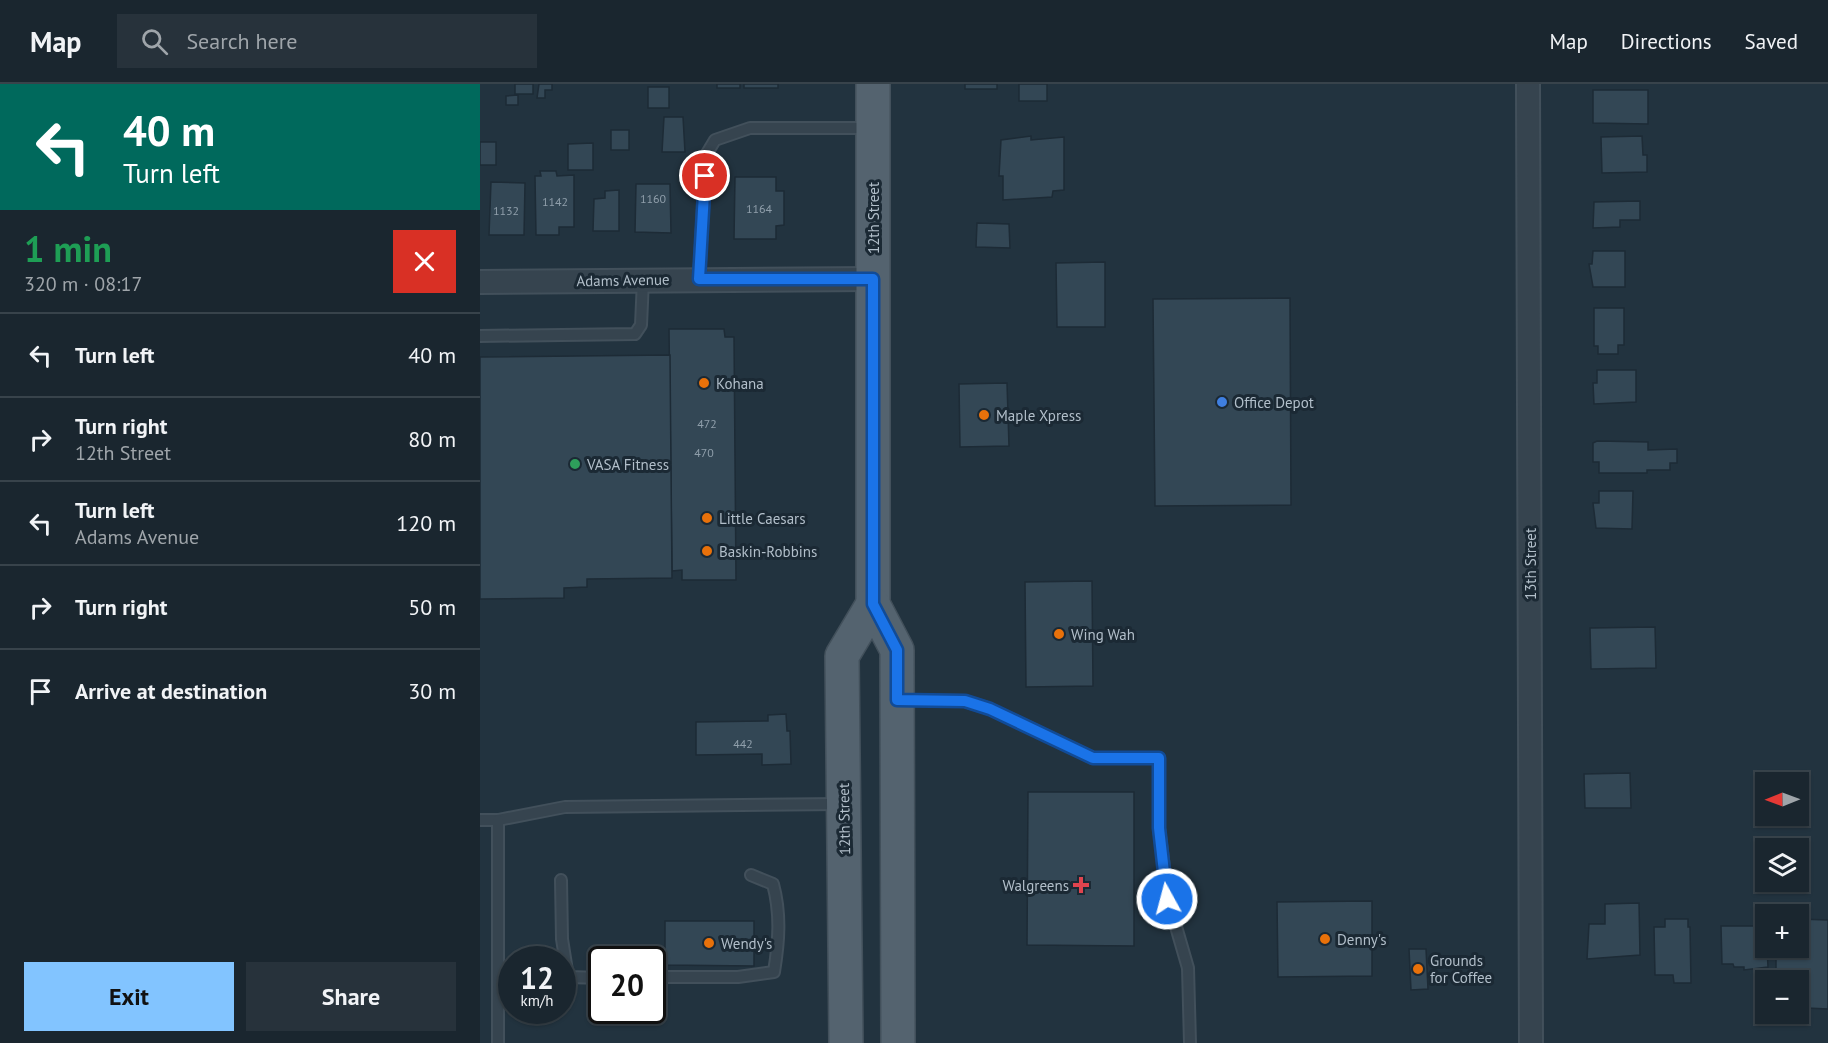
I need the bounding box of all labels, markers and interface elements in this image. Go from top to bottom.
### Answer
search box [117,14,537,68]
text: Map [30,23,81,60]
icon: search [138,25,171,58]
text: Search here [186,27,297,55]
text: Map [1549,28,1588,55]
text: Directions [1621,28,1712,55]
text: Saved [1745,28,1798,55]
text: 40 m [123,103,215,158]
icon: left [24,108,102,186]
pin [679,150,730,201]
text: Turn left [123,156,220,190]
icon: arrive [688,159,721,192]
street label: 12th Street [864,182,883,254]
house number: 1160 [640,191,667,206]
house number: 1142 [542,194,568,209]
house number: 1164 [746,201,773,216]
house number: 1132 [493,203,519,218]
text: 1 min [24,225,112,272]
button: close [393,230,456,293]
street label: Adams Avenue [576,270,670,290]
text: 320 m · 08:17 [24,271,142,297]
icon: left [24,339,57,372]
text: Turn left [75,341,155,369]
text: 40 m [408,341,456,369]
place label: Kohana [716,374,764,393]
marker: Kohana [697,376,711,390]
place label: Office Depot [1234,393,1314,412]
marker: Office Depot [1215,395,1229,409]
place label: Maple Xpress [996,406,1081,425]
marker: Maple Xpress [977,408,991,422]
text: Turn right [75,412,167,440]
house number: 472 [697,416,717,431]
icon: right [24,423,57,456]
text: 80 m [408,425,456,453]
text: 12th Street [75,440,171,466]
house number: 470 [694,445,714,460]
place label: VASA Fitness [586,455,669,474]
marker: VASA Fitness [568,457,582,471]
text: Turn left [75,496,155,524]
icon: left [24,507,57,540]
text: 120 m [396,509,456,537]
place label: Little Caesars [719,509,806,528]
marker: Little Caesars [700,511,714,525]
text: Adams Avenue [75,524,199,550]
street label: 13th Street [1521,528,1540,600]
place label: Baskin-Robbins [719,542,817,561]
marker: Baskin-Robbins [700,544,714,558]
icon: right [24,591,57,624]
text: Turn right [75,593,167,621]
text: 50 m [408,593,456,621]
place label: Wing Wah [1071,625,1135,644]
marker: Wing Wah [1052,627,1066,641]
icon: arrive [24,675,57,708]
text: Arrive at destination [75,677,267,705]
text: 30 m [408,677,456,705]
house number: 442 [733,736,753,751]
north arrow [1755,772,1809,826]
map controls [1755,772,1809,1024]
street label: 12th Street [834,783,854,855]
button: layers [1755,838,1809,892]
position arrow [1135,867,1199,931]
place label: Walgreens [1003,876,1069,895]
marker: Walgreens [1074,878,1088,892]
button: + [1755,904,1809,958]
place label: Denny's [1337,930,1387,949]
marker: Denny's [1318,932,1332,946]
place label: Wendy's [721,934,772,953]
marker: Wendy's [702,936,716,950]
speed limit sign: 20 [588,946,666,1024]
place label: Grounds for Coffee [1430,951,1492,987]
text: 12 [520,958,554,997]
button: Exit [24,962,234,1031]
button: Share [246,962,456,1031]
marker: Grounds for Coffee [1411,962,1425,976]
button: − [1755,970,1809,1024]
text: km/h [521,991,553,1010]

